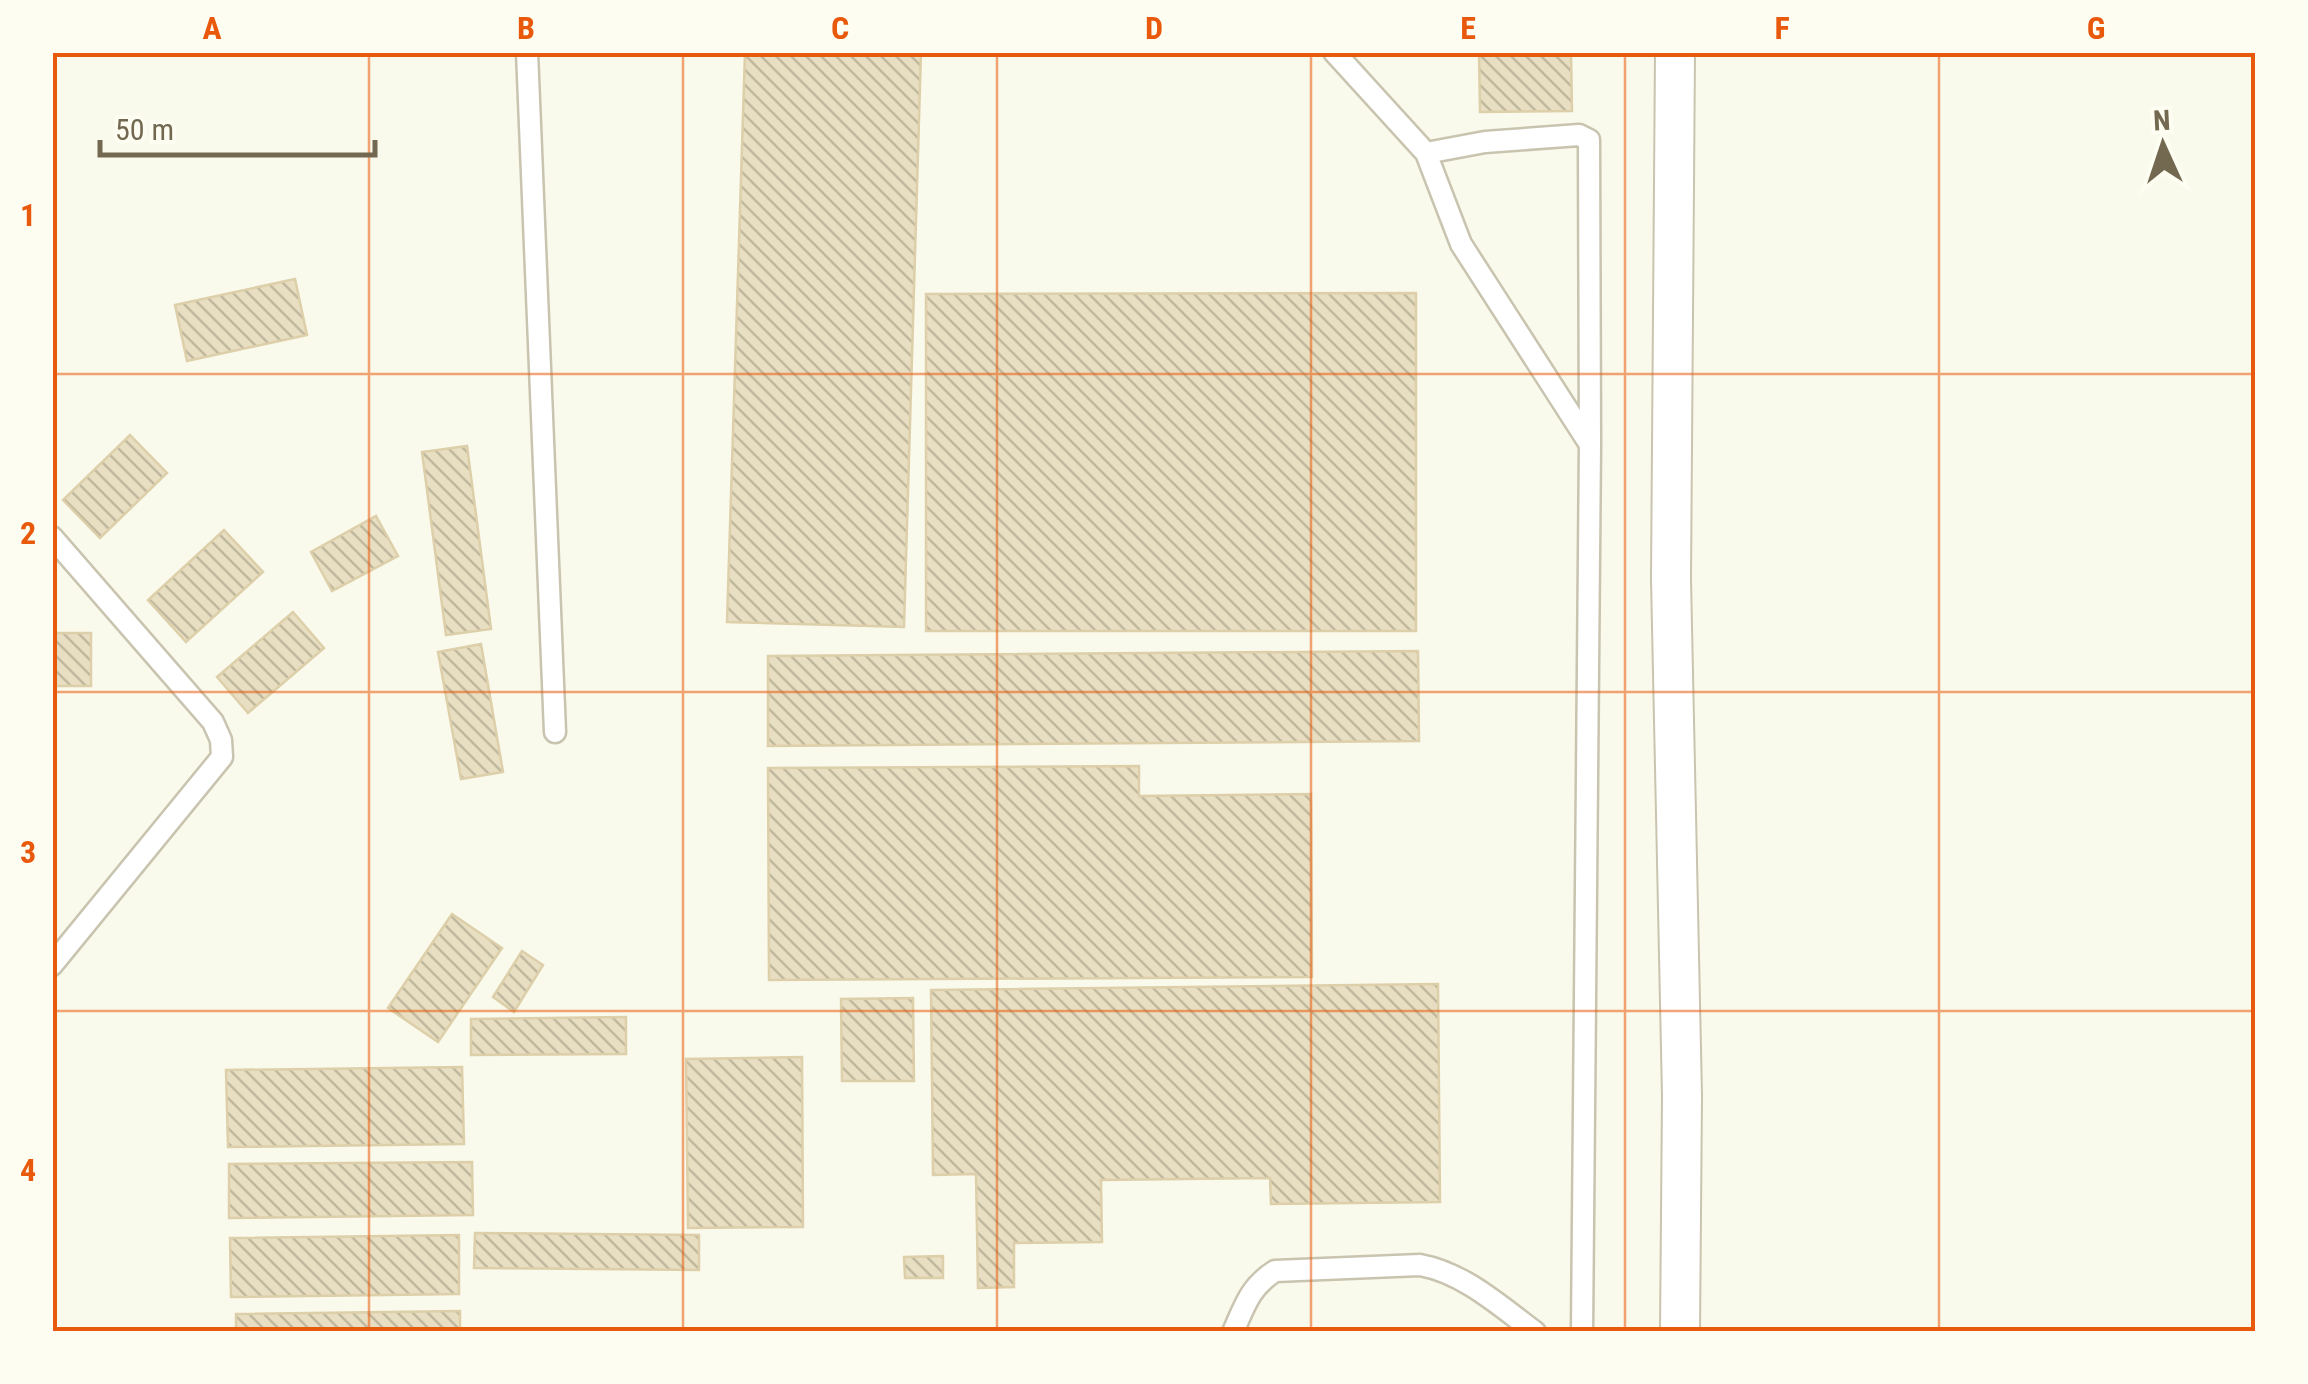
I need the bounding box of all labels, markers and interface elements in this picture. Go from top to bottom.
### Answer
text: A [202,9,222,47]
text: B [517,9,535,47]
text: C [831,9,849,47]
text: D [1145,9,1163,47]
text: E [1460,9,1476,47]
text: F [1774,9,1790,47]
text: G [2087,9,2105,47]
scale bar [100,95,375,157]
north arrow [2113,95,2213,195]
text: N [2152,104,2171,137]
text: 50 m [115,112,174,147]
text: 1 [20,196,36,234]
text: 2 [20,514,36,552]
text: 3 [20,833,36,871]
text: 4 [20,1151,36,1189]

